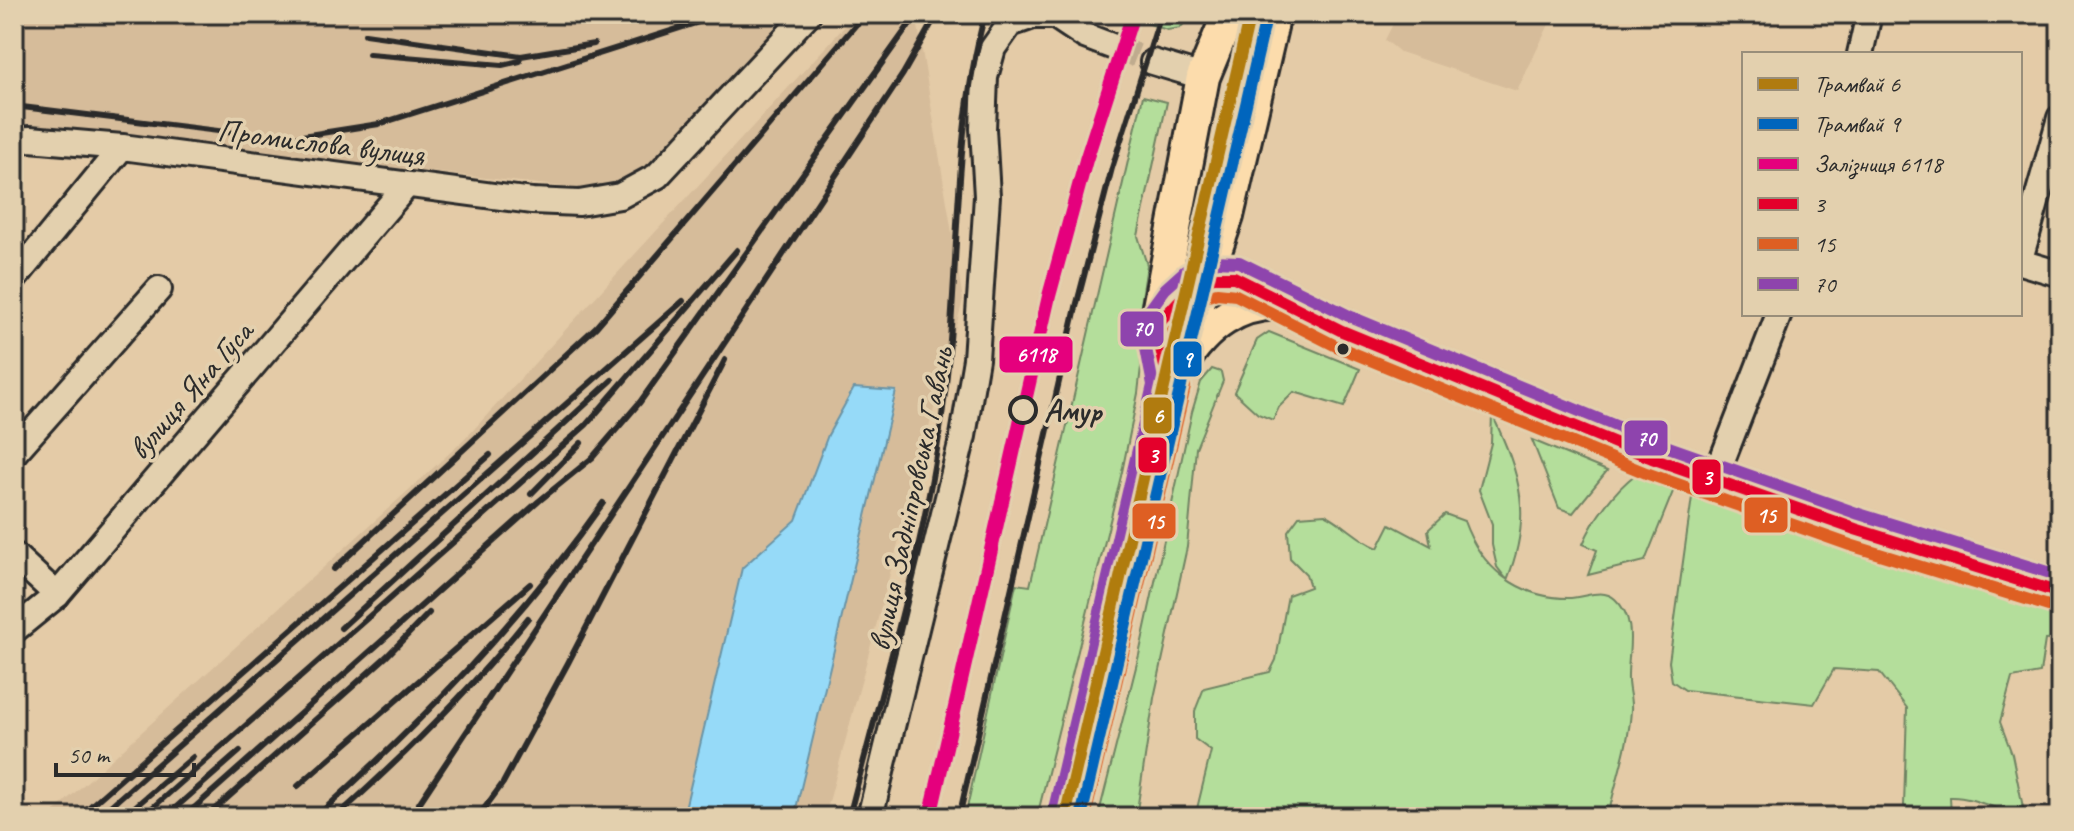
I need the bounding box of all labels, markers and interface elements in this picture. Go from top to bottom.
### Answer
legend [1742,52,2022,316]
text: Трамвай 6 [1814,69,1901,99]
street label: Промислова вулиця [215,109,428,176]
text: Трамвай 9 [1814,109,1902,139]
text: Залізниця 6118 [1814,149,1945,180]
text: 3 [1814,189,1827,219]
text: 15 [1814,229,1837,259]
text: 70 [1814,269,1838,299]
street label: вулиця Яна Гуса [119,310,264,468]
line badge: 70 [1119,310,1165,348]
text: 70 [1132,315,1154,343]
line badge: 6118 [998,335,1074,374]
line badge: 9 [1172,340,1203,378]
text: 6118 [1016,341,1059,369]
unlabelled marker [1335,341,1351,357]
street label: вулиця Задніпровська Гавань [858,342,963,655]
text: 9 [1182,346,1194,374]
place label: Амур [1044,390,1103,431]
marker: Амур [1009,396,1037,424]
line badge: 6 [1142,396,1173,435]
text: 6 [1153,402,1165,430]
line badge: 70 [1623,419,1669,457]
text: 70 [1636,425,1658,453]
line badge: 3 [1137,436,1168,474]
text: 3 [1148,442,1160,470]
line badge: 3 [1691,458,1722,496]
text: 3 [1702,464,1714,492]
line badge: 15 [1743,496,1789,534]
line badge: 15 [1131,502,1177,540]
text: 15 [1756,502,1778,530]
text: 15 [1144,508,1166,536]
scale bar [56,727,194,777]
text: 50 m [68,740,111,770]

